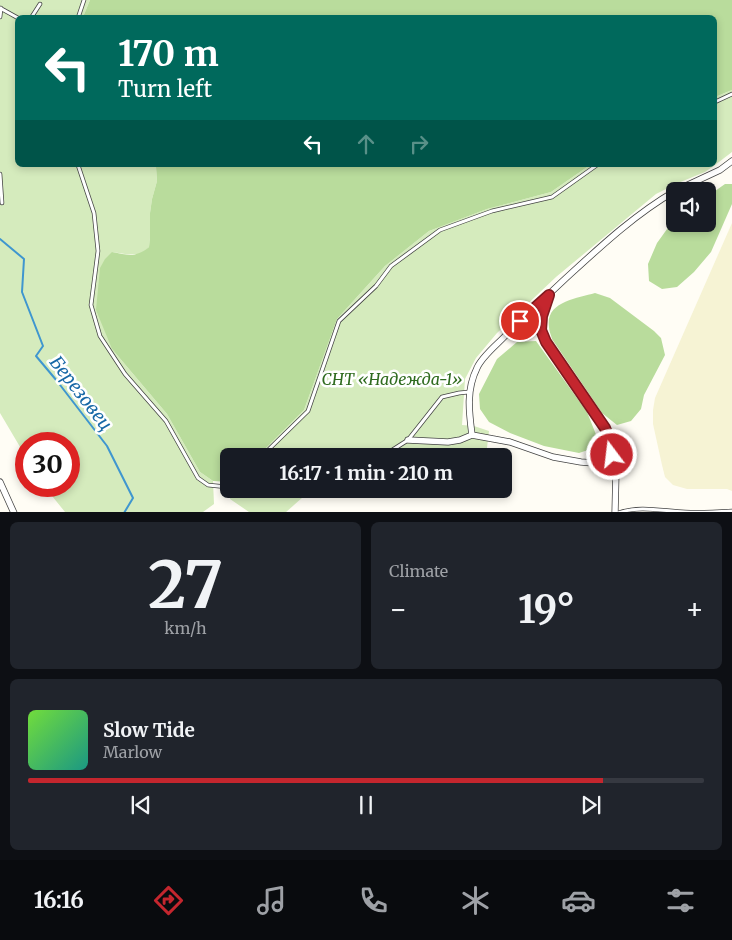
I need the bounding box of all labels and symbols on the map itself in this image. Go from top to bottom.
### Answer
pin [499,300,541,342]
water label: Березовец [45,351,117,435]
park label: СНТ «Надежда-1» [322,369,463,389]
position arrow [585,428,637,480]
speed limit sign: 30 [15,432,80,497]

